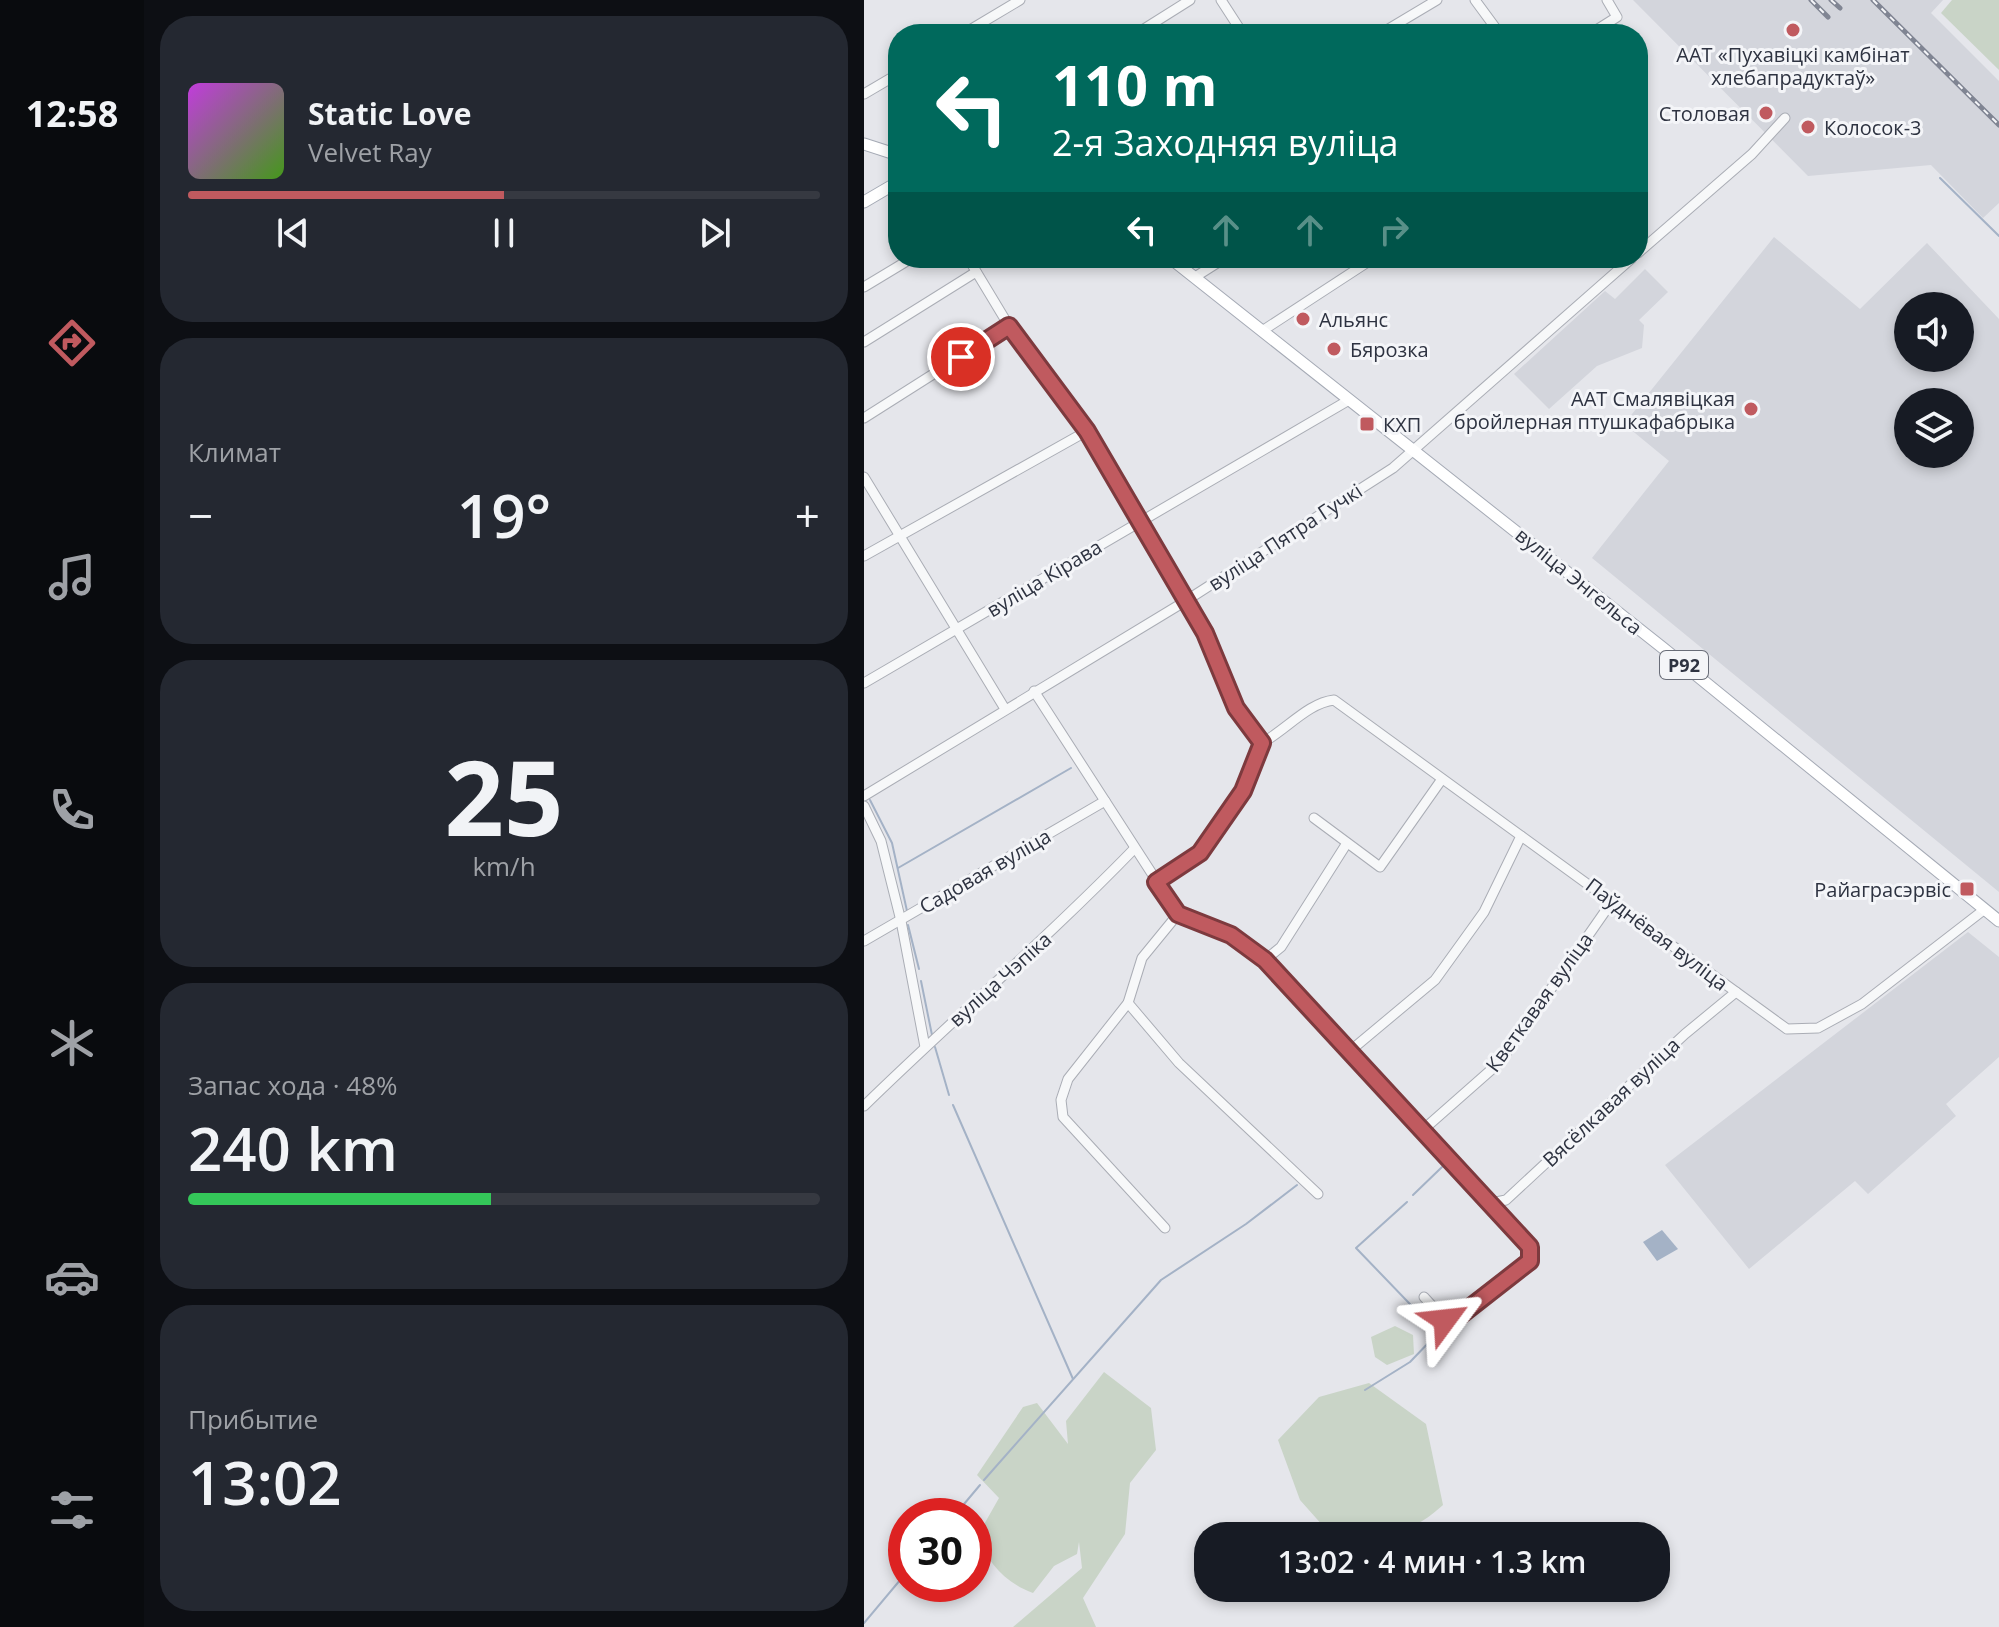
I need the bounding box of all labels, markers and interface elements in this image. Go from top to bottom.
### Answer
marker: ААТ «Пухавіцкі камбінат хлебапрадуктаў» [1784,21,1802,39]
place label: ААТ «Пухавіцкі камбінат хлебапрадуктаў» [1676,41,1910,91]
text: 110 m [1052,46,1218,122]
icon: left [920,56,1024,160]
text: 12:58 [26,89,118,138]
text: Static Love [308,93,471,134]
place label: Столовая [1659,100,1750,127]
marker: Столовая [1757,104,1775,122]
place label: Колосок-3 [1824,114,1922,141]
text: 2-я Заходняя вуліца [1052,118,1399,167]
marker: Колосок-3 [1799,118,1817,136]
text: Velvet Ray [308,134,432,170]
icon: left [1120,208,1164,252]
icon: ahead [1204,208,1248,252]
icon: ahead [1288,208,1332,252]
icon: right [1372,208,1416,252]
icon: previous [271,211,315,255]
icon: pause [482,211,526,255]
icon: next [693,211,737,255]
map controls [1894,292,1974,468]
button: sound [1894,292,1974,372]
place label: Альянс [1319,306,1388,333]
marker: Альянс [1294,310,1312,328]
icon: directions [44,315,100,371]
pin [927,323,995,391]
icon: arrive [939,335,983,379]
place label: Бярозка [1350,336,1429,363]
marker: Бярозка [1325,340,1343,358]
place label: ААТ Смалявіцкая бройлерная птушкафабрыка [1454,385,1735,435]
button: layers [1894,388,1974,468]
marker: ААТ Смалявіцкая бройлерная птушкафабрыка [1742,400,1760,418]
place label: КХП [1383,411,1421,438]
marker: КХП [1358,415,1376,433]
text: Климат [188,434,281,470]
text: 19° [457,474,551,556]
street label: вуліца Пятра Гучкі [1203,477,1367,597]
text: − [188,485,213,545]
text: + [795,485,820,545]
street label: вуліца Энгельса [1510,521,1648,641]
street label: вуліца Кірава [981,533,1107,623]
icon: music [44,549,100,605]
road number: Р92 [1660,651,1708,679]
text: 25 [445,725,563,866]
icon: phone [44,782,100,838]
street label: Садовая вуліца [914,822,1056,920]
text: km/h [472,848,536,884]
street label: Паўднёвая вуліца [1580,872,1734,996]
place label: Райаграсэрвіс [1814,876,1951,903]
marker: Райаграсэрвіс [1958,880,1976,898]
street label: вуліца Чэпіка [943,926,1057,1032]
street label: Кветкавая вуліца [1479,927,1599,1077]
icon: climate [44,1015,100,1071]
street label: Вясёлкавая вуліца [1537,1031,1685,1173]
text: Запас хода · 48% [188,1067,398,1103]
text: 240 km [188,1107,398,1189]
icon: car [44,1249,100,1305]
position arrow [1403,1278,1487,1362]
text: Прибытие [188,1401,318,1437]
text: 13:02 [188,1441,342,1523]
icon: filters [44,1482,100,1538]
speed limit sign: 30 [888,1498,992,1602]
text: 13:02 · 4 мин · 1.3 km [1278,1541,1586,1582]

